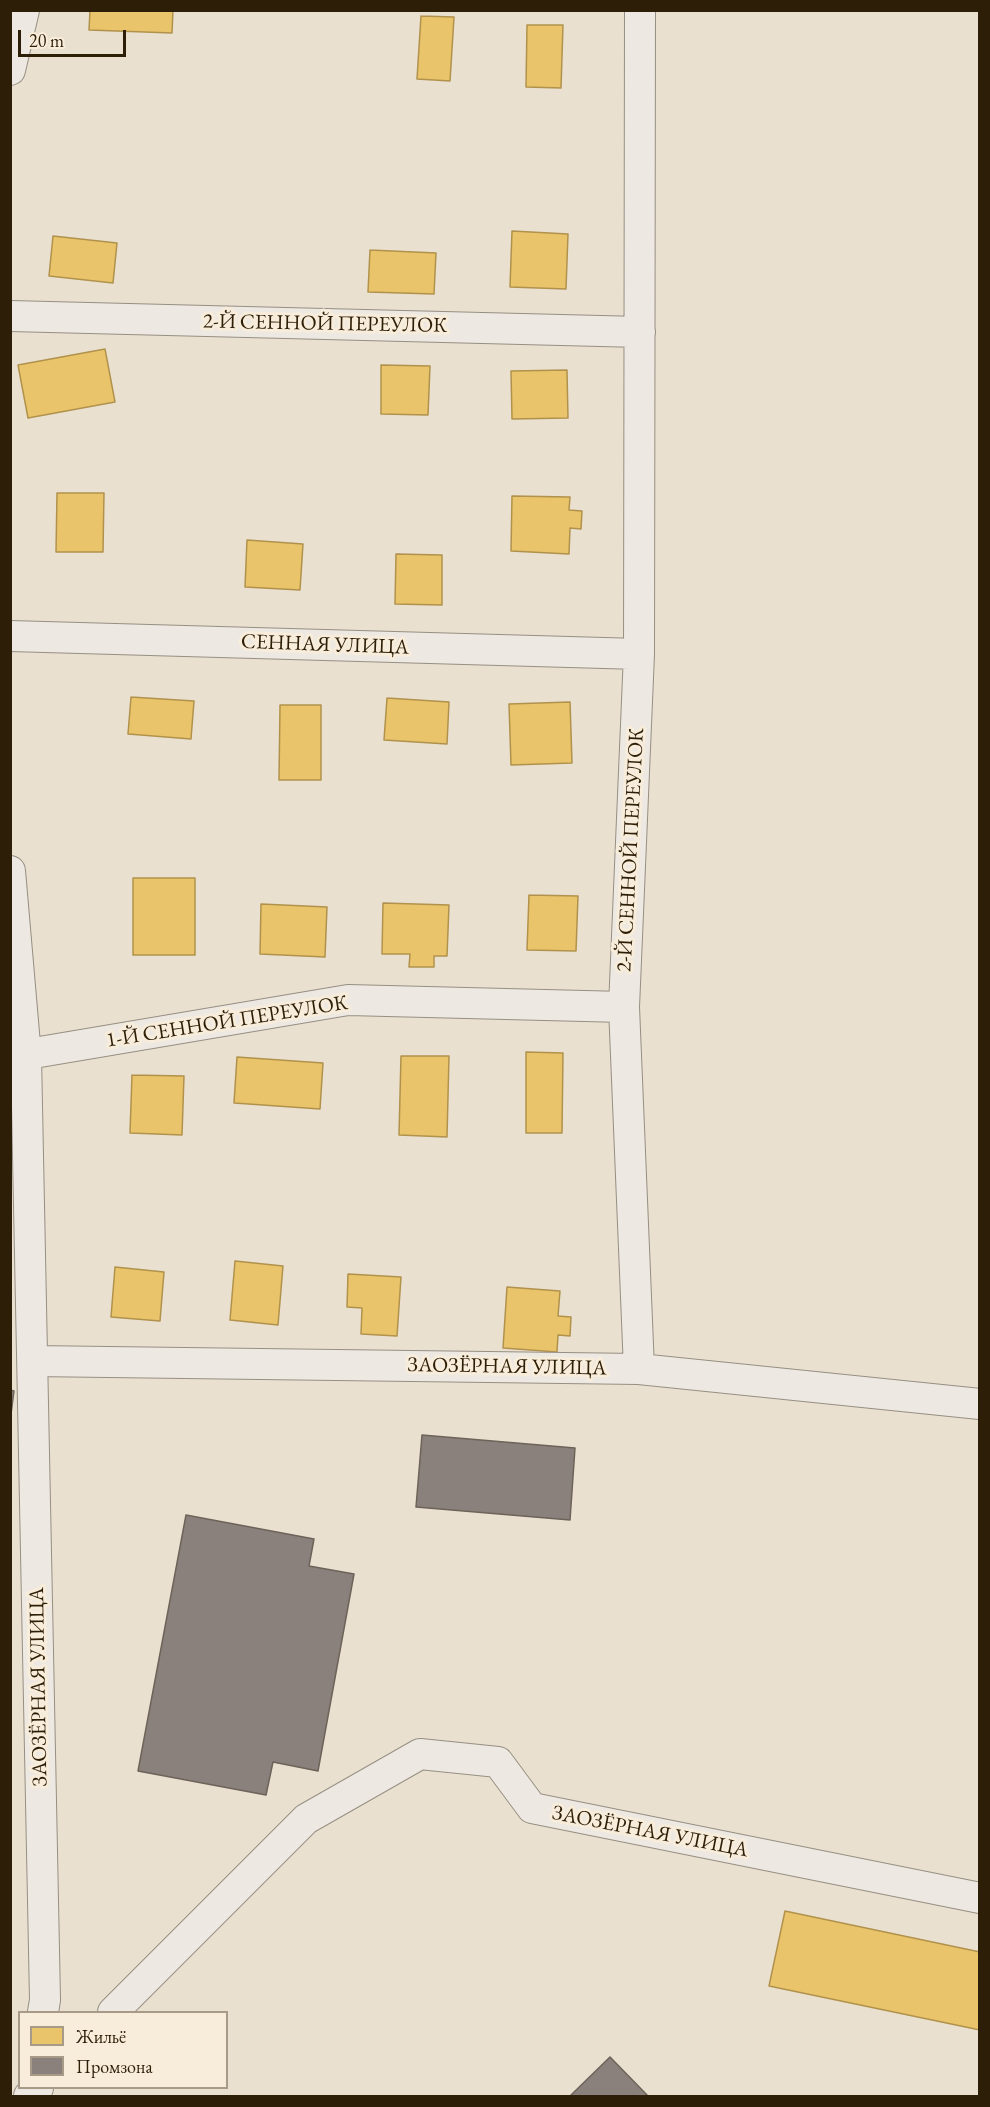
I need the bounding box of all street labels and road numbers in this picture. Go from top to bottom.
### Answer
street label: 2-Й СЕННОЙ ПЕРЕУЛОК [203,309,447,339]
street label: СЕННАЯ УЛИЦА [241,629,409,661]
street label: 2-Й СЕННОЙ ПЕРЕУЛОК [612,727,650,973]
street label: 1-Й СЕННОЙ ПЕРЕУЛОК [104,990,350,1054]
street label: ЗАОЗЁРНАЯ УЛИЦА [407,1353,607,1381]
street label: ЗАОЗЁРНАЯ УЛИЦА [25,1587,53,1787]
street label: ЗАОЗЁРНАЯ УЛИЦА [550,1801,750,1863]

